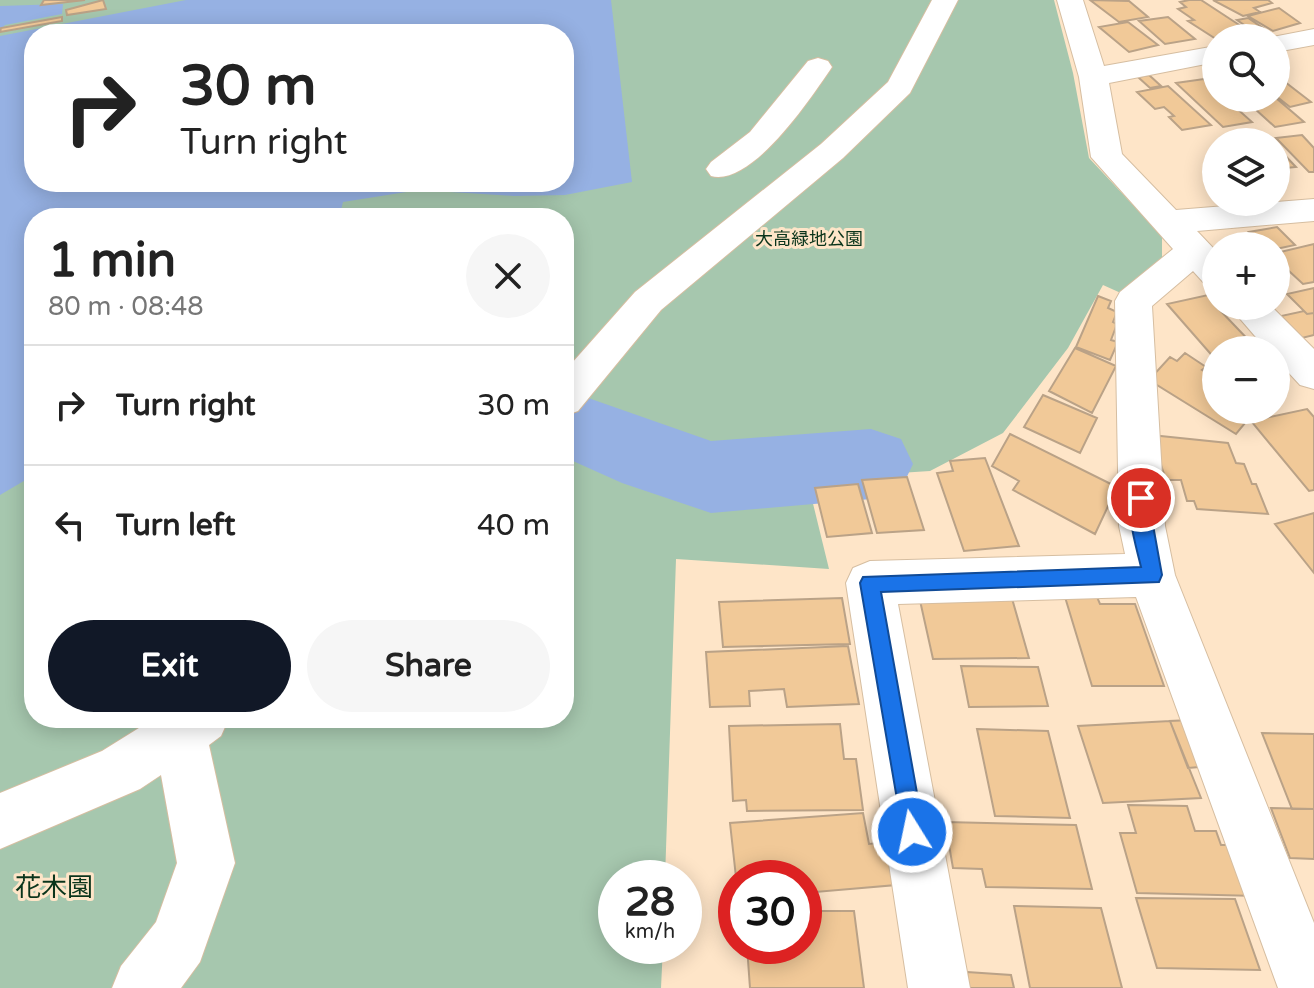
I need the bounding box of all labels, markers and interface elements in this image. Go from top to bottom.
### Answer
map controls [1202,24,1290,424]
button: search [1202,24,1290,112]
text: 30 m [180,53,316,120]
icon: right [48,56,152,160]
text: Turn right [180,121,347,164]
button: layers [1202,128,1290,216]
park label: 大高緑地公園 [755,228,863,250]
text: 1 min [48,232,176,290]
button: + [1202,232,1290,320]
button: close [466,234,550,318]
text: 80 m · 08:48 [48,291,204,322]
button: − [1202,336,1290,424]
icon: right [48,383,92,427]
text: Turn right [116,387,256,424]
text: 30 m [477,387,550,424]
pin [1107,464,1175,532]
icon: arrive [1119,476,1163,520]
icon: left [48,503,92,547]
text: Turn left [116,507,235,544]
text: 40 m [477,507,550,544]
button: Exit [48,620,291,712]
button: Share [307,620,550,712]
position arrow [870,790,954,874]
speed limit sign: 30 [718,860,822,964]
park label: 花木園 [15,872,93,903]
text: 28 [625,878,675,926]
text: km/h [625,920,675,944]

